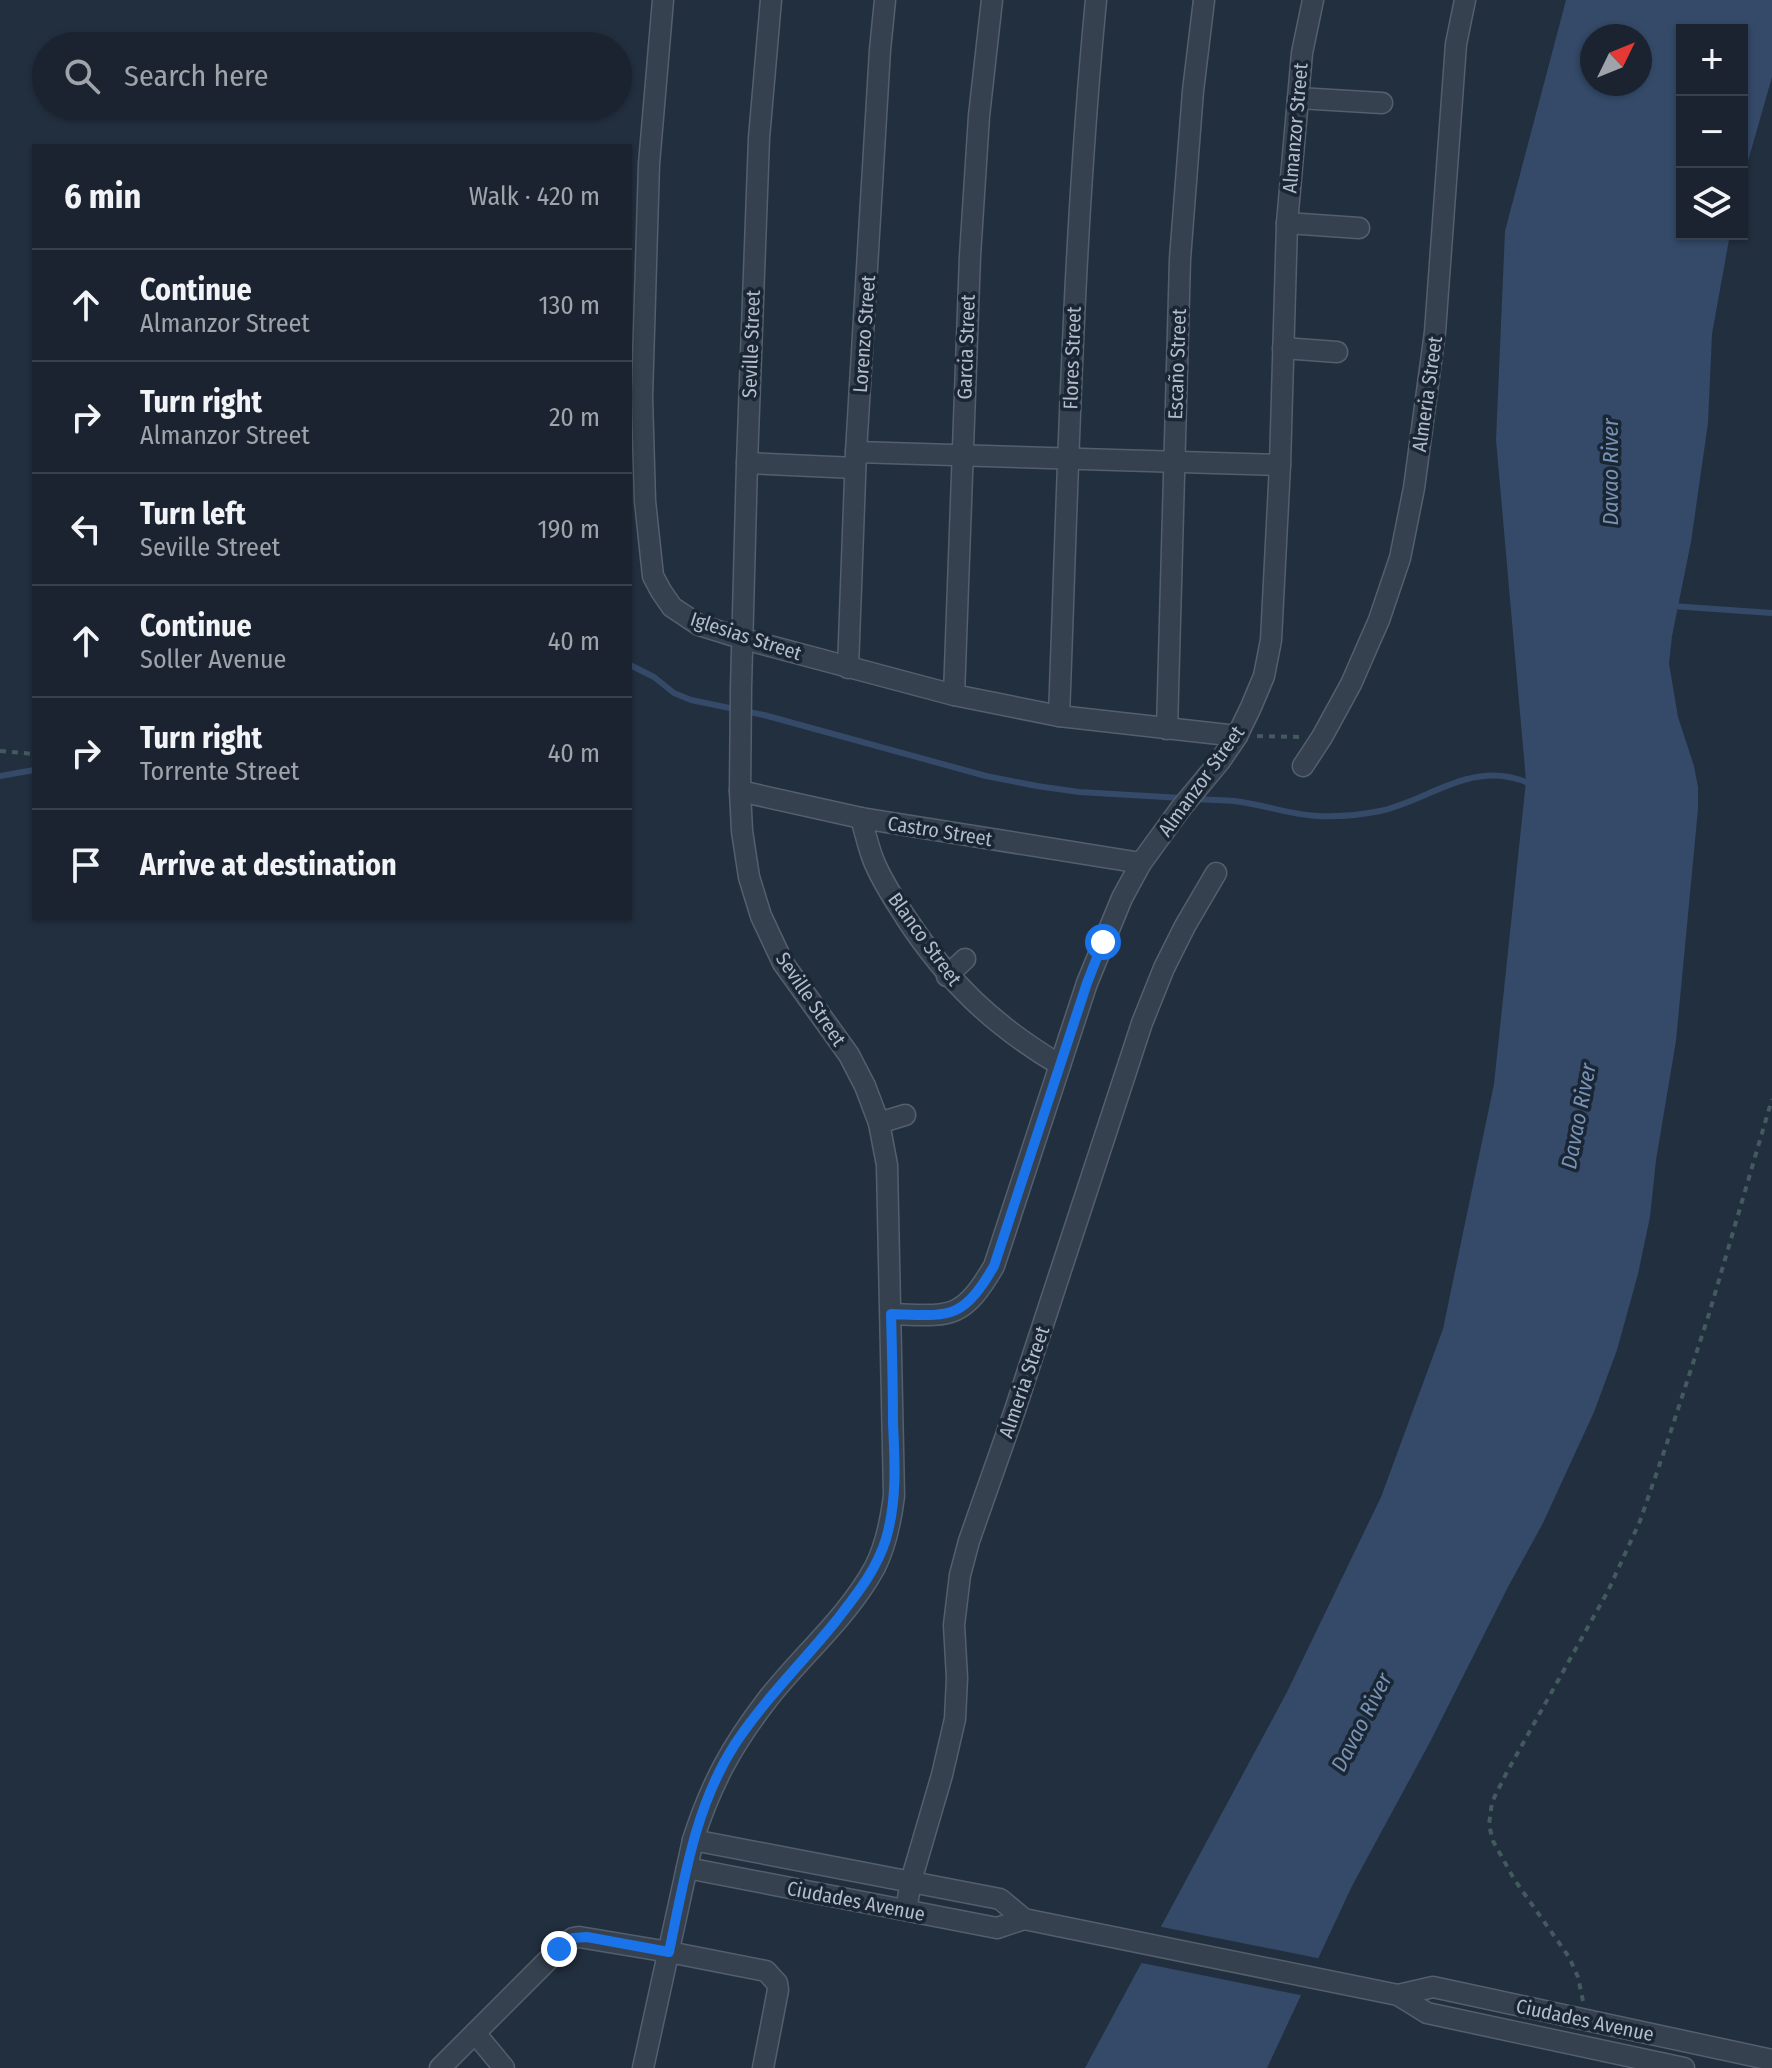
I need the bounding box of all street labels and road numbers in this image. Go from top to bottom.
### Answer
street label: Almanzor Street [1277,61,1313,194]
street label: Lorenzo Street [848,274,880,394]
street label: Seville Street [737,289,765,398]
street label: Garcia Street [952,294,980,400]
street label: Flores Street [1058,306,1086,410]
street label: Escaño Street [1163,308,1191,420]
street label: Almeria Street [1407,334,1447,453]
street label: Iglesias Street [687,607,805,665]
street label: Almanzor Street [1153,721,1249,841]
street label: Castro Street [886,811,994,851]
street label: Blanco Street [883,888,967,991]
street label: Seville Street [771,948,851,1051]
street label: Almeria Street [994,1322,1055,1441]
street label: Ciudades Avenue [785,1876,927,1926]
street label: Ciudades Avenue [1514,1994,1656,2046]

